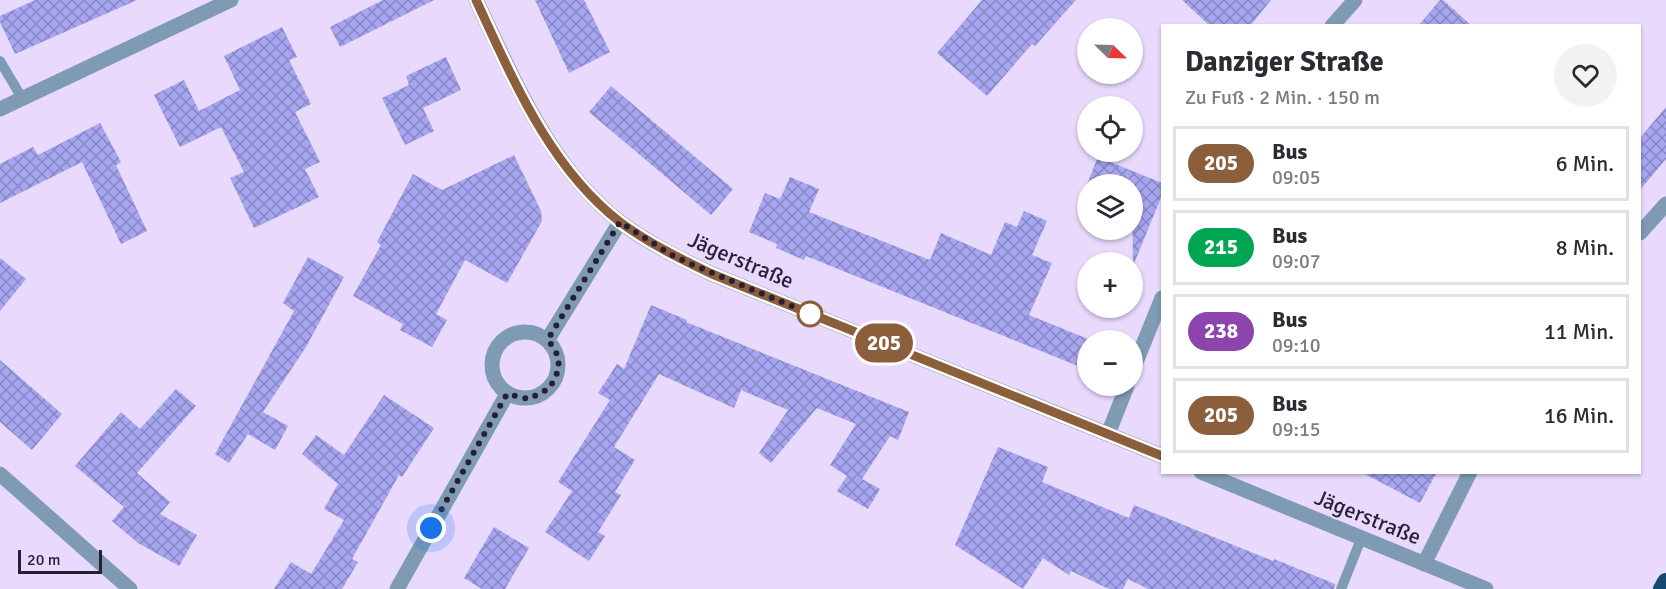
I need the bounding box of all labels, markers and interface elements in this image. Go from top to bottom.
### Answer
north arrow [1077,18,1143,84]
map controls [1077,18,1143,396]
button: heart [1554,44,1617,107]
text: Danziger Straße [1185,45,1384,79]
text: Zu Fuß · 2 Min. · 150 m [1185,85,1380,110]
button: locate [1077,96,1143,162]
text: Bus [1272,138,1307,165]
text: 205 [1204,150,1238,176]
text: 6 Min. [1556,150,1614,177]
text: 09:05 [1272,165,1321,190]
button: layers [1077,174,1143,240]
text: Bus [1272,222,1307,249]
street label: Jägerstraße [684,226,798,294]
text: 215 [1204,234,1238,260]
text: 8 Min. [1556,234,1614,261]
text: 09:07 [1272,249,1321,274]
button: + [1077,252,1143,318]
unlabelled marker [797,301,823,327]
text: Bus [1272,306,1307,333]
text: 238 [1204,318,1238,344]
text: 11 Min. [1544,318,1614,345]
line badge: 205 [850,324,918,362]
text: 205 [867,330,901,356]
button: − [1077,330,1143,396]
text: 09:10 [1272,333,1321,358]
text: Bus [1272,390,1307,417]
text: 205 [1204,402,1238,428]
text: 16 Min. [1544,402,1614,429]
text: 09:15 [1272,417,1321,442]
street label: Jägerstraße [1311,483,1425,551]
your location [416,513,446,543]
scale bar [18,547,102,574]
text: 20 m [27,550,61,570]

